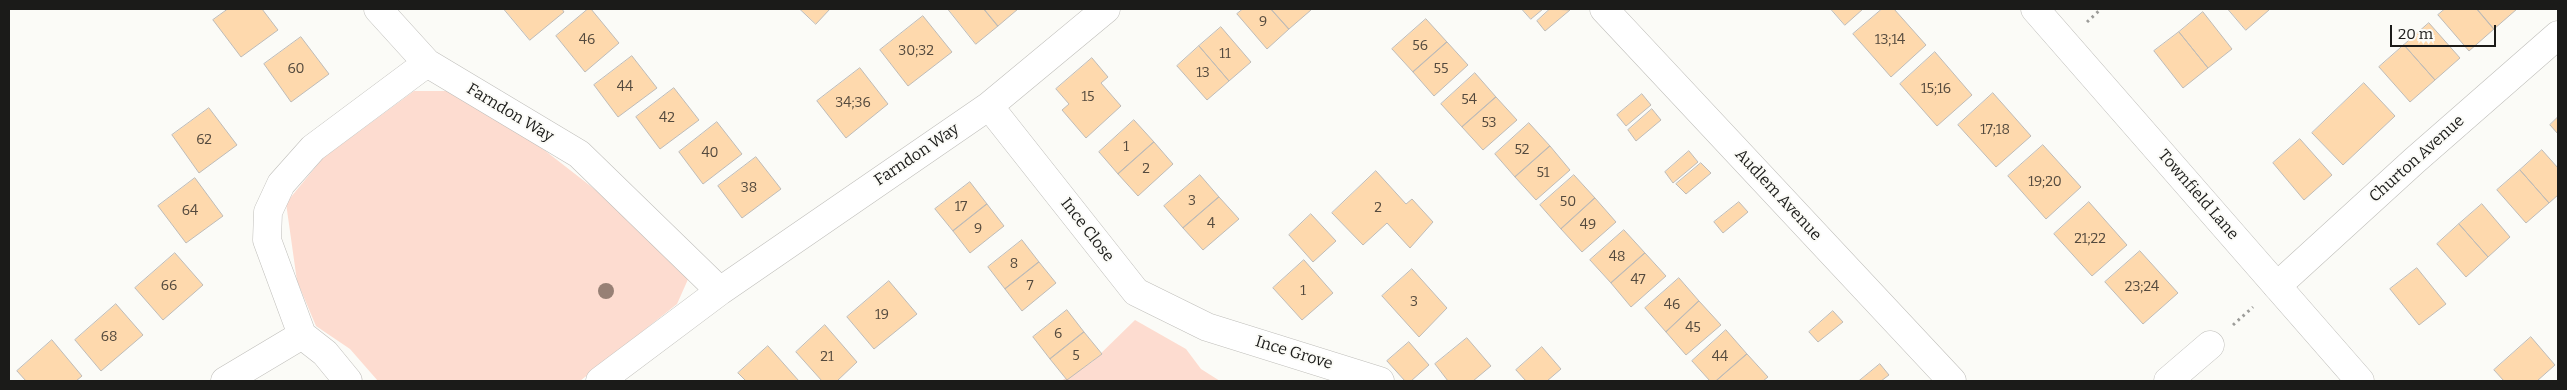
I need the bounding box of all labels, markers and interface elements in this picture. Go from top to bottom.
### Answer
house number: 9 [1259,14,1267,30]
scale bar [2392,15,2498,47]
text: 20 m [2398,25,2433,43]
house number: 46 [579,32,595,48]
house number: 13;14 [1875,32,1905,48]
house number: 56 [1412,38,1428,54]
house number: 30;32 [898,43,934,59]
house number: 11 [1219,46,1231,62]
house number: 60 [287,61,305,77]
house number: 55 [1434,61,1448,77]
house number: 13 [1196,65,1210,81]
house number: 44 [617,79,633,95]
street label: Farndon Way [463,80,557,146]
house number: 15;16 [1921,81,1951,97]
house number: 15 [1081,89,1095,105]
house number: 54 [1461,92,1477,108]
house number: 34;36 [835,95,871,111]
house number: 42 [659,110,675,126]
street label: Churton Avenue [2366,111,2468,207]
house number: 53 [1481,115,1497,131]
street label: Farndon Way [871,120,963,190]
house number: 17;18 [1980,122,2010,138]
house number: 62 [196,132,212,148]
house number: 1 [1123,139,1129,155]
house number: 52 [1515,142,1529,158]
house number: 40 [701,145,719,161]
street label: Audlem Avenue [1731,145,1825,245]
street label: Townfield Lane [2154,146,2242,244]
house number: 2 [1142,161,1150,177]
house number: 51 [1537,165,1549,181]
house number: 19;20 [2028,174,2062,190]
house number: 38 [741,180,757,196]
house number: 3 [1188,193,1196,209]
street label: Ince Close [1056,194,1118,266]
house number: 50 [1560,194,1576,210]
house number: 17 [955,199,967,215]
house number: 2 [1374,200,1382,216]
house number: 64 [182,203,198,219]
house number: 4 [1207,216,1215,232]
house number: 49 [1580,217,1596,233]
house number: 9 [974,221,982,237]
house number: 21;22 [2074,231,2106,247]
house number: 48 [1609,249,1625,265]
house number: 8 [1010,256,1018,272]
house number: 47 [1630,272,1646,288]
house number: 66 [161,278,177,294]
house number: 7 [1026,278,1034,294]
house number: 23;24 [2125,279,2159,295]
house number: 1 [1300,283,1306,299]
house number: 3 [1410,294,1418,310]
house number: 46 [1664,297,1680,313]
house number: 19 [875,307,889,323]
house number: 45 [1685,320,1701,336]
house number: 6 [1054,326,1062,342]
house number: 68 [101,329,117,345]
street label: Ince Grove [1253,332,1335,374]
house number: 5 [1072,348,1080,364]
house number: 21 [820,349,834,365]
house number: 44 [1712,349,1728,365]

